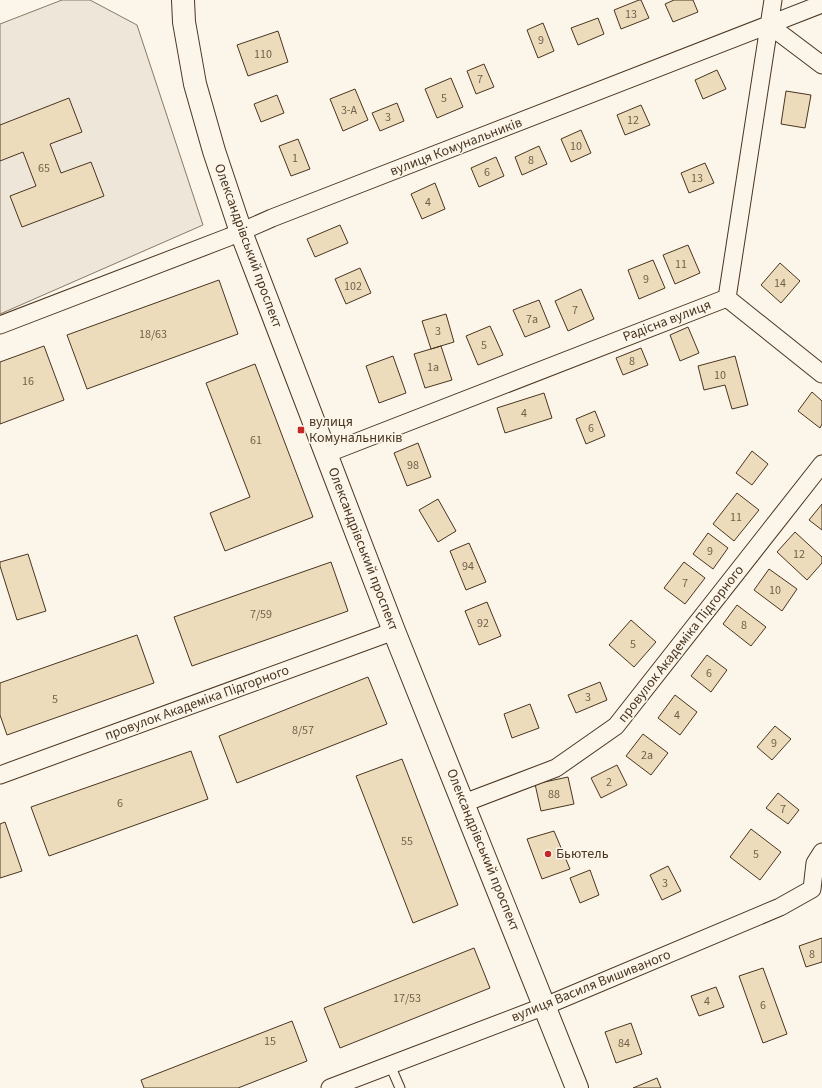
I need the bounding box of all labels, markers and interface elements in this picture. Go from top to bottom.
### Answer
house number: 13 [625,6,637,23]
house number: 9 [538,32,544,49]
house number: 110 [254,46,272,63]
house number: 7 [477,71,483,88]
house number: 5 [441,90,447,107]
house number: 3-А [341,102,358,119]
house number: 3 [385,109,391,126]
house number: 12 [627,112,639,129]
street label: вулиця Комунальників [387,113,525,181]
house number: 10 [570,138,582,155]
house number: 1 [292,150,298,167]
house number: 8 [528,152,534,169]
house number: 65 [38,160,50,177]
street label: Олександрівський проспект [209,161,287,331]
house number: 6 [484,164,490,181]
house number: 13 [691,170,703,187]
house number: 4 [425,194,431,211]
house number: 11 [675,256,687,273]
house number: 9 [643,271,649,288]
house number: 14 [774,275,786,292]
house number: 102 [344,278,362,295]
street label: Радісна вулиця [620,295,714,347]
house number: 7 [572,302,578,319]
house number: 7а [526,311,538,328]
house number: 3 [435,323,441,340]
house number: 18/63 [139,326,167,343]
house number: 5 [481,337,487,354]
house number: 8 [629,353,635,370]
house number: 1а [427,359,439,376]
house number: 10 [714,367,726,384]
house number: 16 [22,373,34,390]
house number: 4 [521,405,527,422]
place label: вулиця Комунальників [309,412,403,448]
house number: 6 [588,420,594,437]
marker: вулиця Комунальників [296,425,306,435]
house number: 61 [250,432,262,449]
house number: 98 [407,457,419,474]
street label: Олександрівський проспект [323,464,404,634]
house number: 11 [730,509,742,526]
house number: 9 [707,543,713,560]
house number: 12 [793,546,805,563]
house number: 94 [462,558,474,575]
street label: провулок Академіка Підгорного [613,561,749,727]
house number: 7 [682,575,688,592]
house number: 10 [769,582,781,599]
house number: 7/59 [250,606,272,623]
house number: 92 [477,615,489,632]
house number: 8 [741,617,747,634]
house number: 5 [630,636,636,653]
street label: провулок Академіка Підгорного [102,660,292,746]
house number: 6 [706,665,712,682]
house number: 3 [585,689,591,706]
house number: 5 [52,691,58,708]
house number: 4 [674,707,680,724]
house number: 8/57 [292,722,314,739]
house number: 9 [771,735,777,752]
house number: 2а [641,747,653,764]
street label: Олександрівський проспект [441,766,525,935]
house number: 2 [606,774,612,791]
house number: 88 [548,786,560,803]
house number: 6 [117,795,123,812]
house number: 7 [780,801,786,818]
house number: 55 [401,833,413,850]
place label: Бьютель [556,844,609,864]
house number: 5 [753,846,759,863]
marker: Бьютель [543,849,553,859]
house number: 3 [662,875,668,892]
street label: вулиця Василя Вишиваного [508,945,674,1027]
house number: 8 [809,946,815,963]
house number: 17/53 [393,990,421,1007]
house number: 4 [704,993,710,1010]
house number: 6 [760,997,766,1014]
house number: 15 [264,1033,276,1050]
house number: 84 [618,1035,630,1052]

